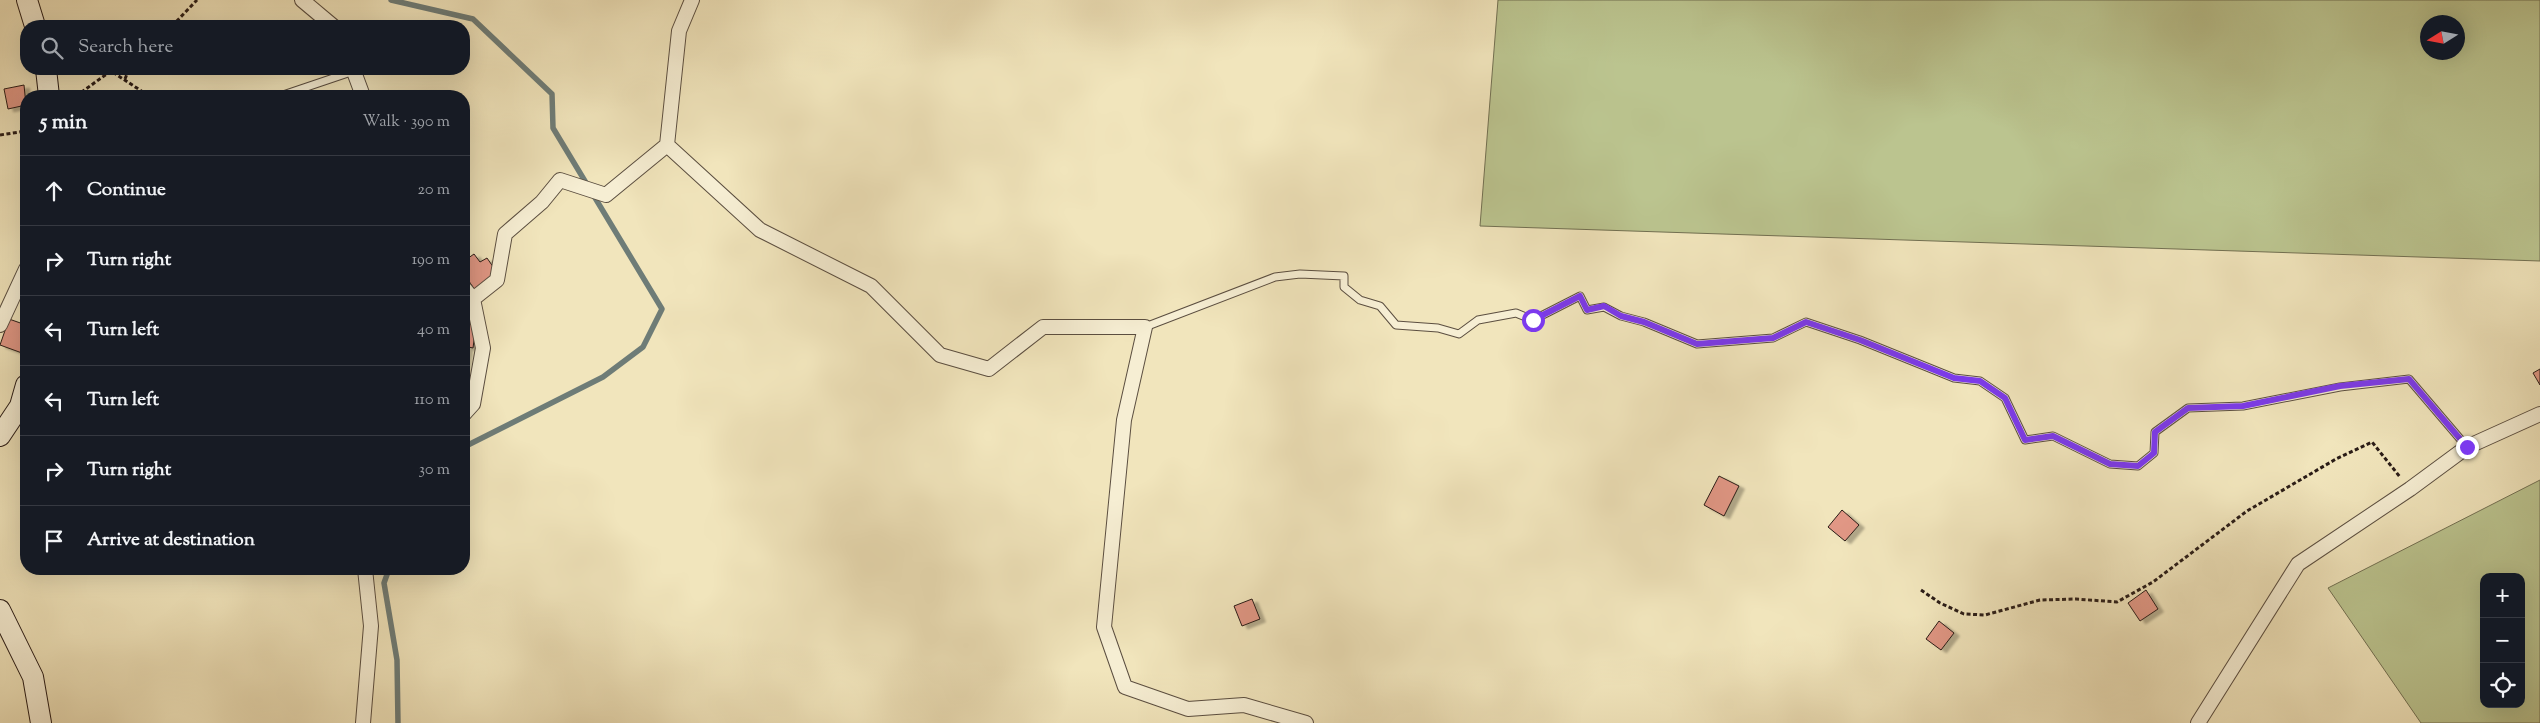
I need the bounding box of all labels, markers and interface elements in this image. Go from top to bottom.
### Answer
north arrow [2420,15,2465,60]
search box [20,20,470,75]
icon: search [38,34,66,62]
text: Search here [78,34,173,61]
text: 5 min [40,108,87,138]
text: Walk · 390 m [362,111,450,134]
icon: ahead [40,177,68,205]
text: Continue [87,177,166,204]
text: 20 m [417,179,450,202]
icon: right [40,247,68,275]
text: Turn right [87,247,171,274]
text: 190 m [412,249,450,272]
route start [1522,309,1545,332]
icon: left [40,317,68,345]
text: Turn left [87,317,159,344]
text: 40 m [417,319,450,342]
icon: left [40,387,68,415]
text: Turn left [87,387,159,414]
text: 110 m [414,389,450,412]
route end [2456,436,2479,459]
icon: right [40,457,68,485]
text: Turn right [87,457,171,484]
text: 30 m [419,459,450,482]
icon: arrive [40,527,68,555]
text: Arrive at destination [87,527,255,554]
map controls [2480,573,2525,708]
button: + [2480,573,2525,618]
button: − [2480,618,2525,663]
button: locate [2480,663,2525,708]

